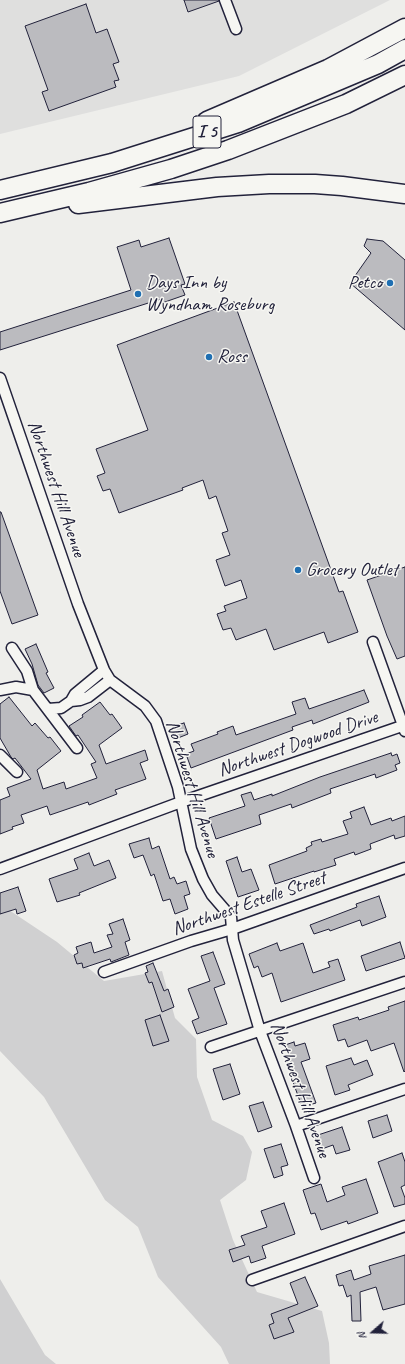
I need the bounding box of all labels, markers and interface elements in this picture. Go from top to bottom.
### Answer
road number: I 5 [193,116,221,148]
place label: Days Inn by Wyndham Roseburg [146,272,274,316]
place label: Petco [348,272,382,294]
marker: Petco [385,278,395,288]
marker: Days Inn by Wyndham Roseburg [133,289,143,299]
place label: Ross [217,346,247,368]
marker: Ross [204,352,214,362]
street label: Northwest Hill Avenue [22,418,90,560]
place label: Grocery Outlet [306,559,398,581]
marker: Grocery Outlet [293,565,303,575]
street label: Northwest Dogwood Drive [215,706,381,782]
street label: Northwest Hill Avenue [160,718,224,860]
street label: Northwest Estelle Street [169,867,329,941]
street label: Northwest Hill Avenue [265,1019,335,1161]
north arrow [353,1312,393,1352]
text: N [354,1331,369,1342]

